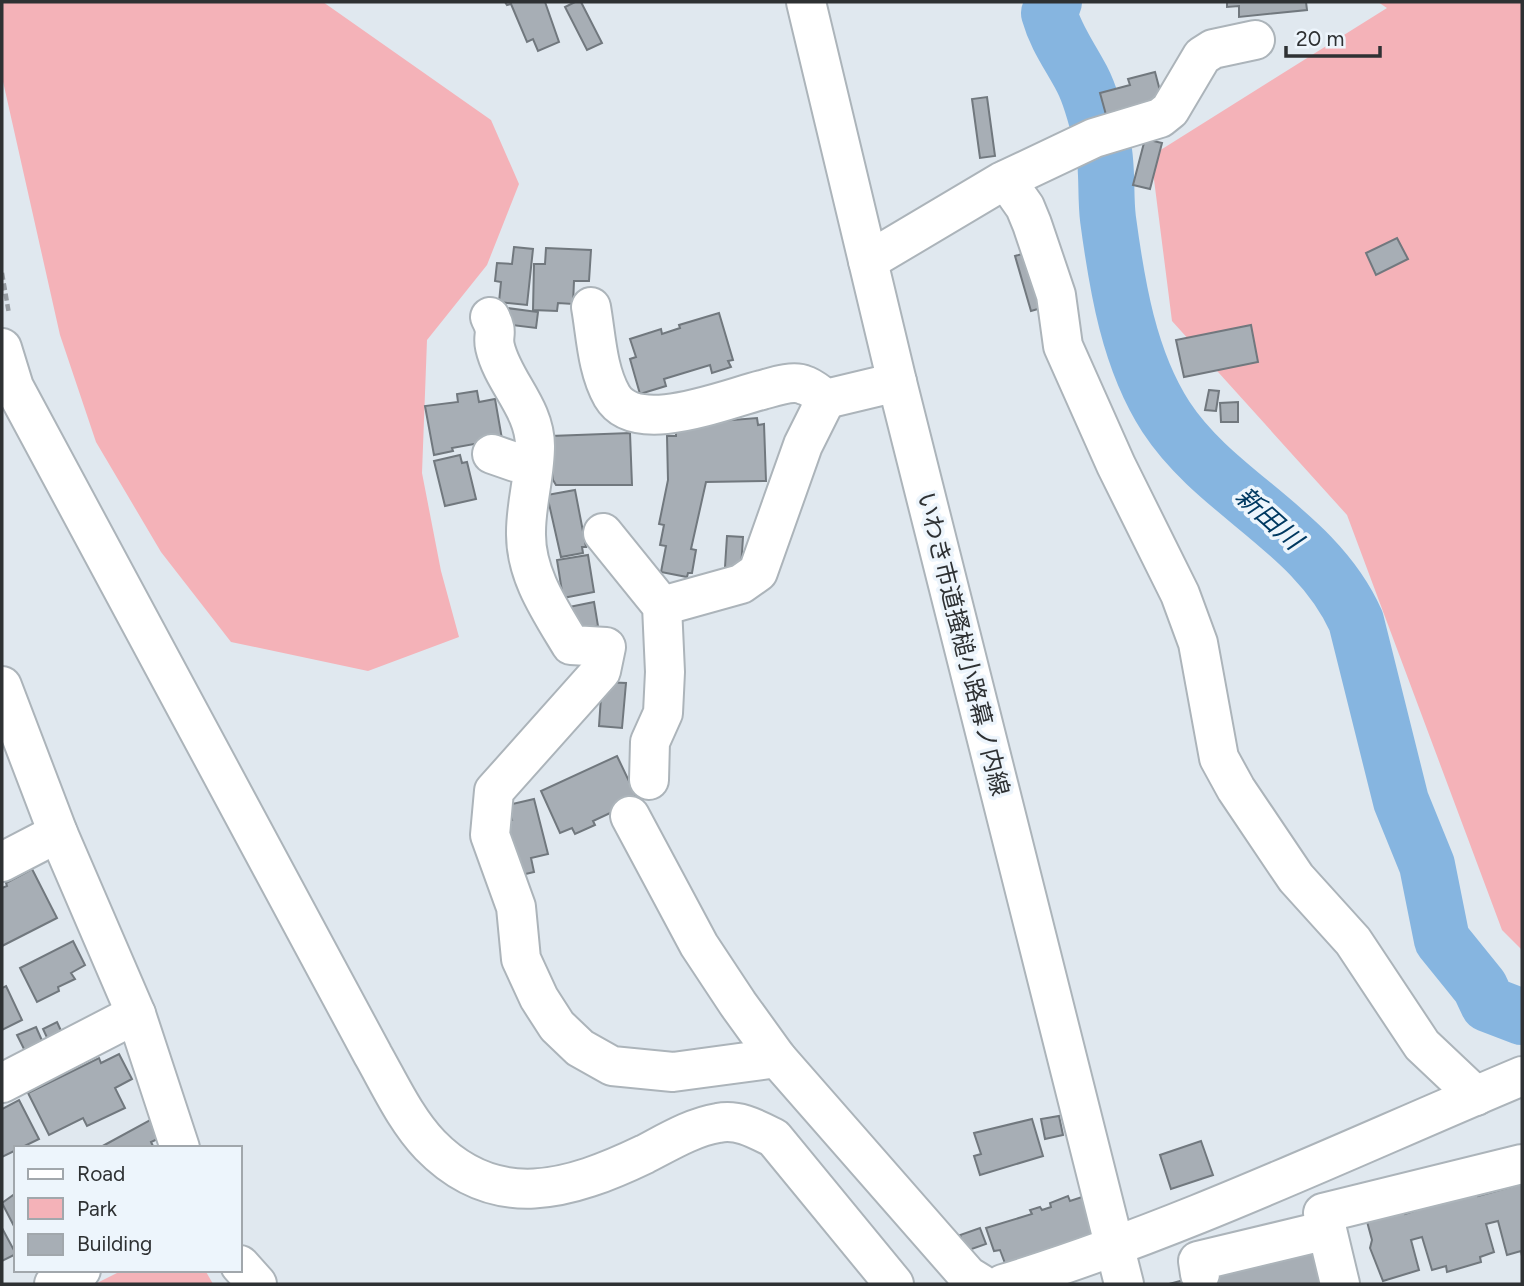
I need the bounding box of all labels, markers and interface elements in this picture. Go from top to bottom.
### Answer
scale bar [1286,14,1380,58]
text: 20 m [1296,26,1344,51]
water label: 新田川 [1229,480,1311,558]
street label: いわき市道搔槌小路幕ノ内線 [912,489,1015,799]
legend [14,1146,242,1272]
text: Road [77,1161,125,1186]
text: Park [77,1196,118,1221]
text: Building [77,1231,152,1256]

